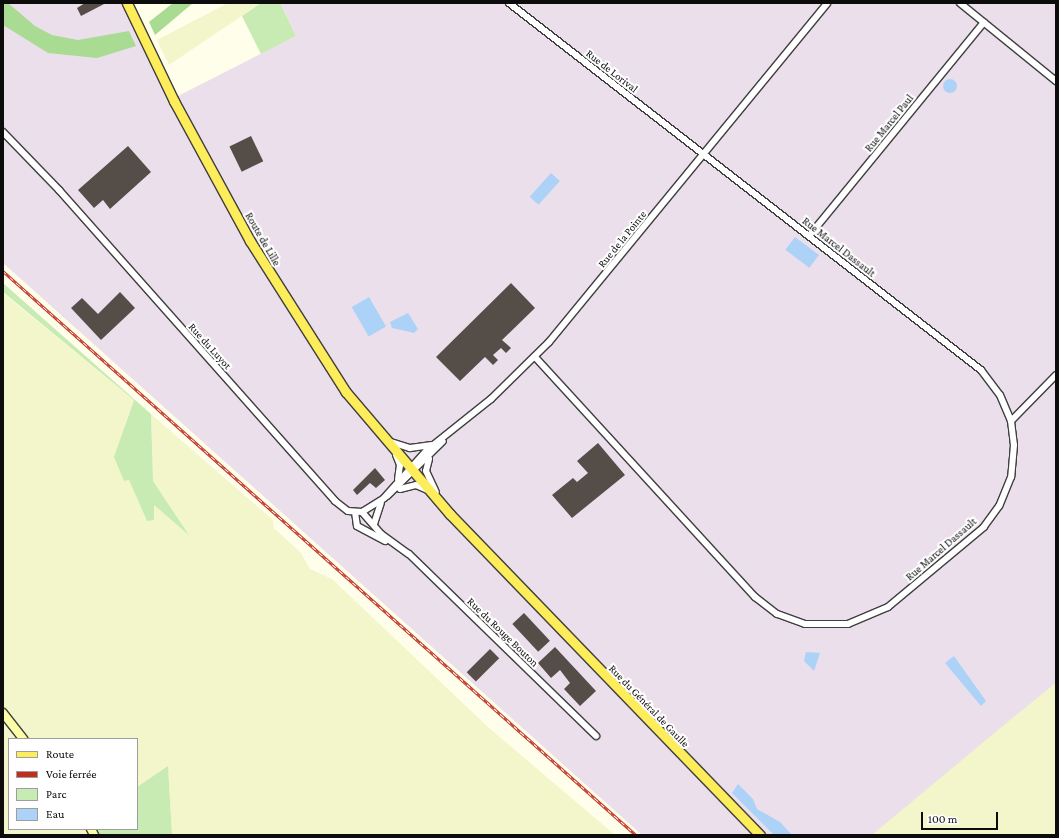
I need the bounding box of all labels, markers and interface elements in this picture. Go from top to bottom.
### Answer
street label: Rue de Lorival [583,47,641,95]
street label: Rue Marcel Paul [862,92,916,154]
street label: Rue de la Pointe [595,208,649,270]
street label: Route de Lille [242,210,284,268]
street label: Rue Marcel Dassault [800,214,878,280]
street label: Rue du Luyot [186,320,234,372]
street label: Rue Marcel Dassault [903,515,979,583]
street label: Rue du Rouge Bouton [465,595,541,669]
street label: Rue du Général de Gaulle [606,662,692,750]
legend [8,738,138,830]
text: Route [46,747,74,761]
text: Voie ferrée [46,767,97,781]
text: Parc [46,787,66,801]
scale bar [923,804,1000,830]
text: Eau [46,807,64,821]
text: 100 m [928,812,957,826]

